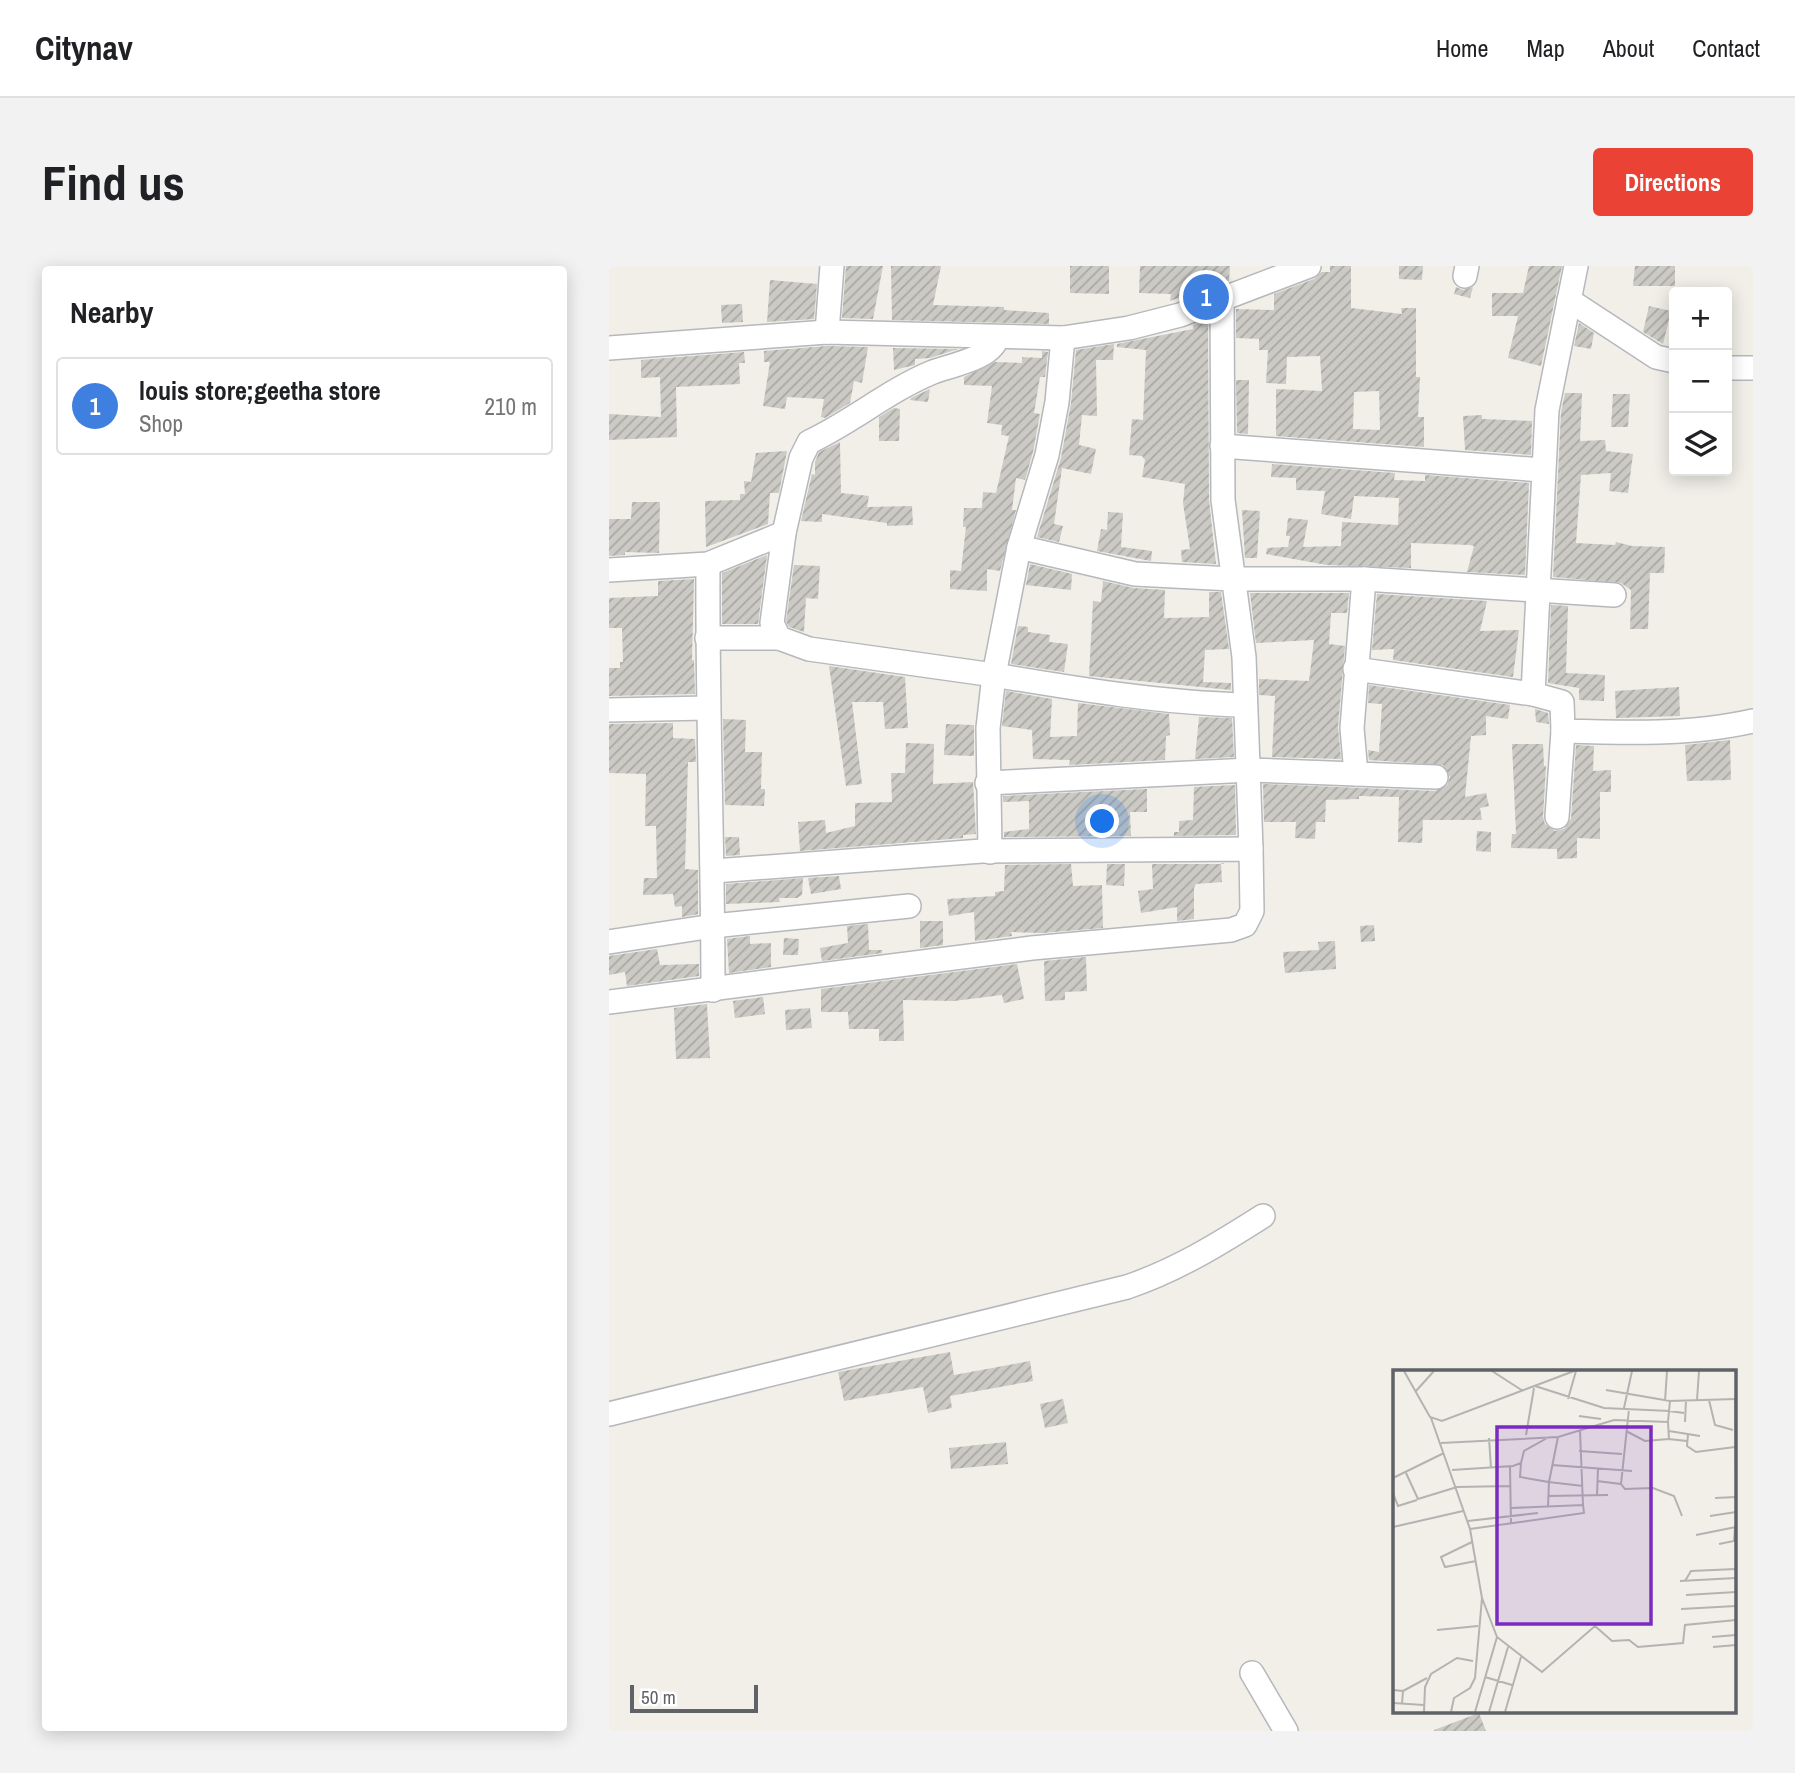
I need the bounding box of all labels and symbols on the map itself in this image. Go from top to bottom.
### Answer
pin: 1 [1183,271,1229,323]
your location [1085,804,1119,838]
inset map [1393,1370,1735,1714]
scale bar [630,1682,758,1714]

